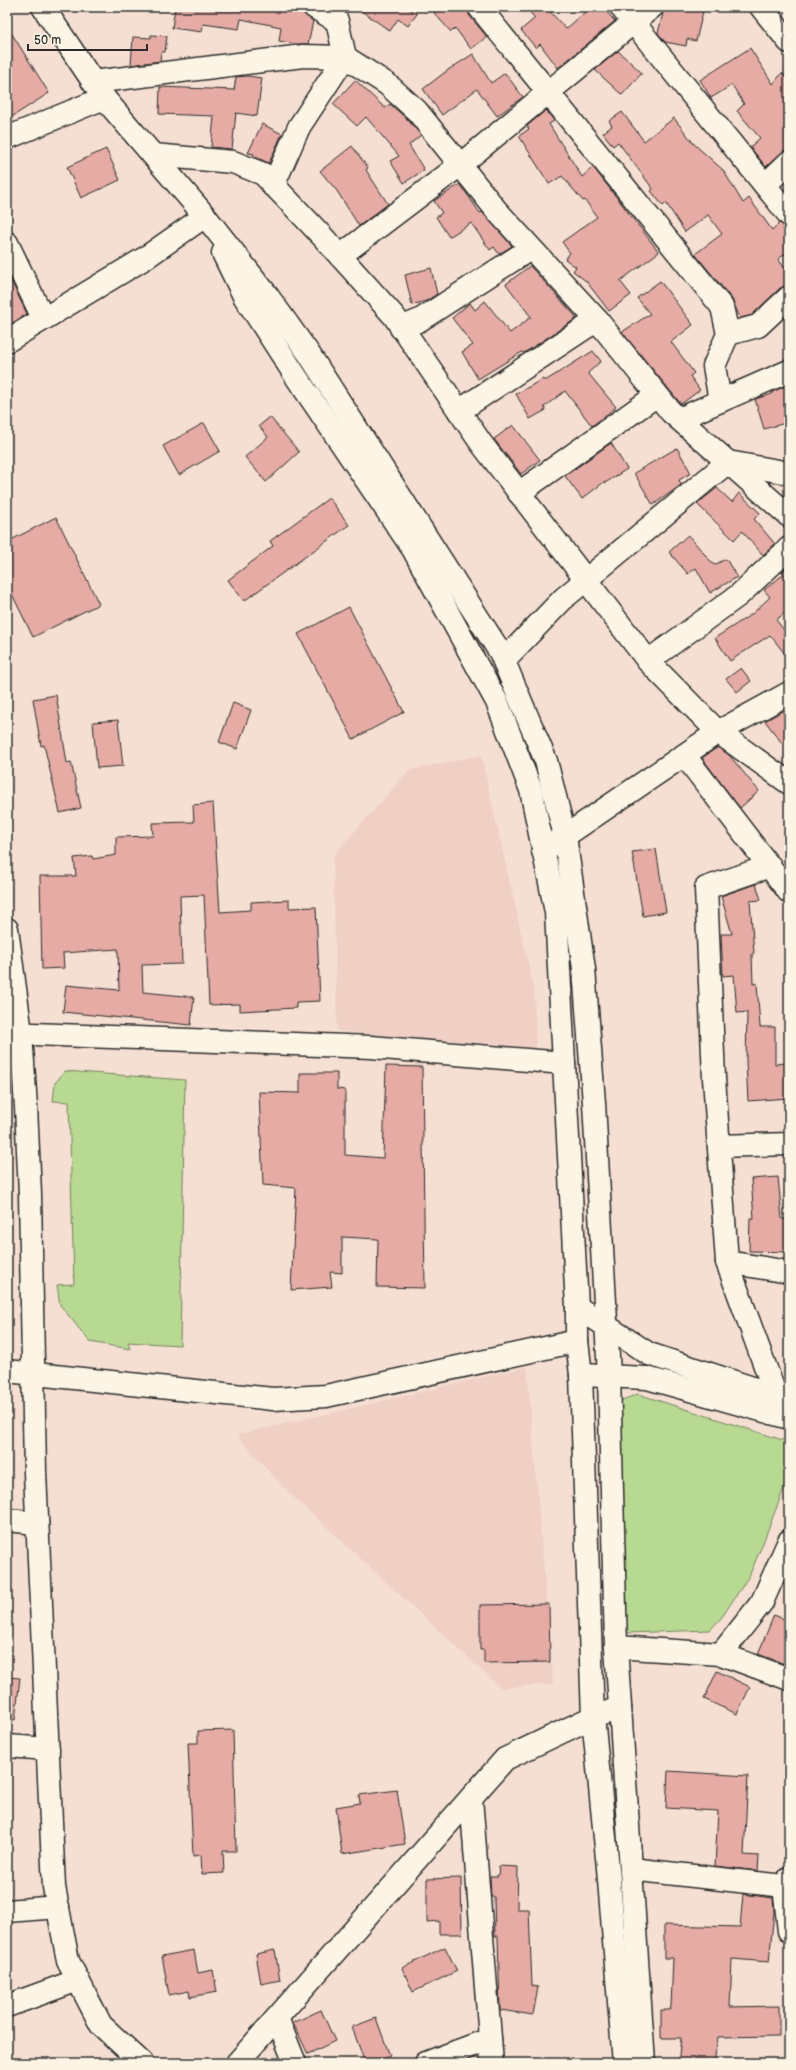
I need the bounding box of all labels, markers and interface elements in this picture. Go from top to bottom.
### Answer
scale bar [28,26,147,52]
text: 50 m [34,33,61,48]

